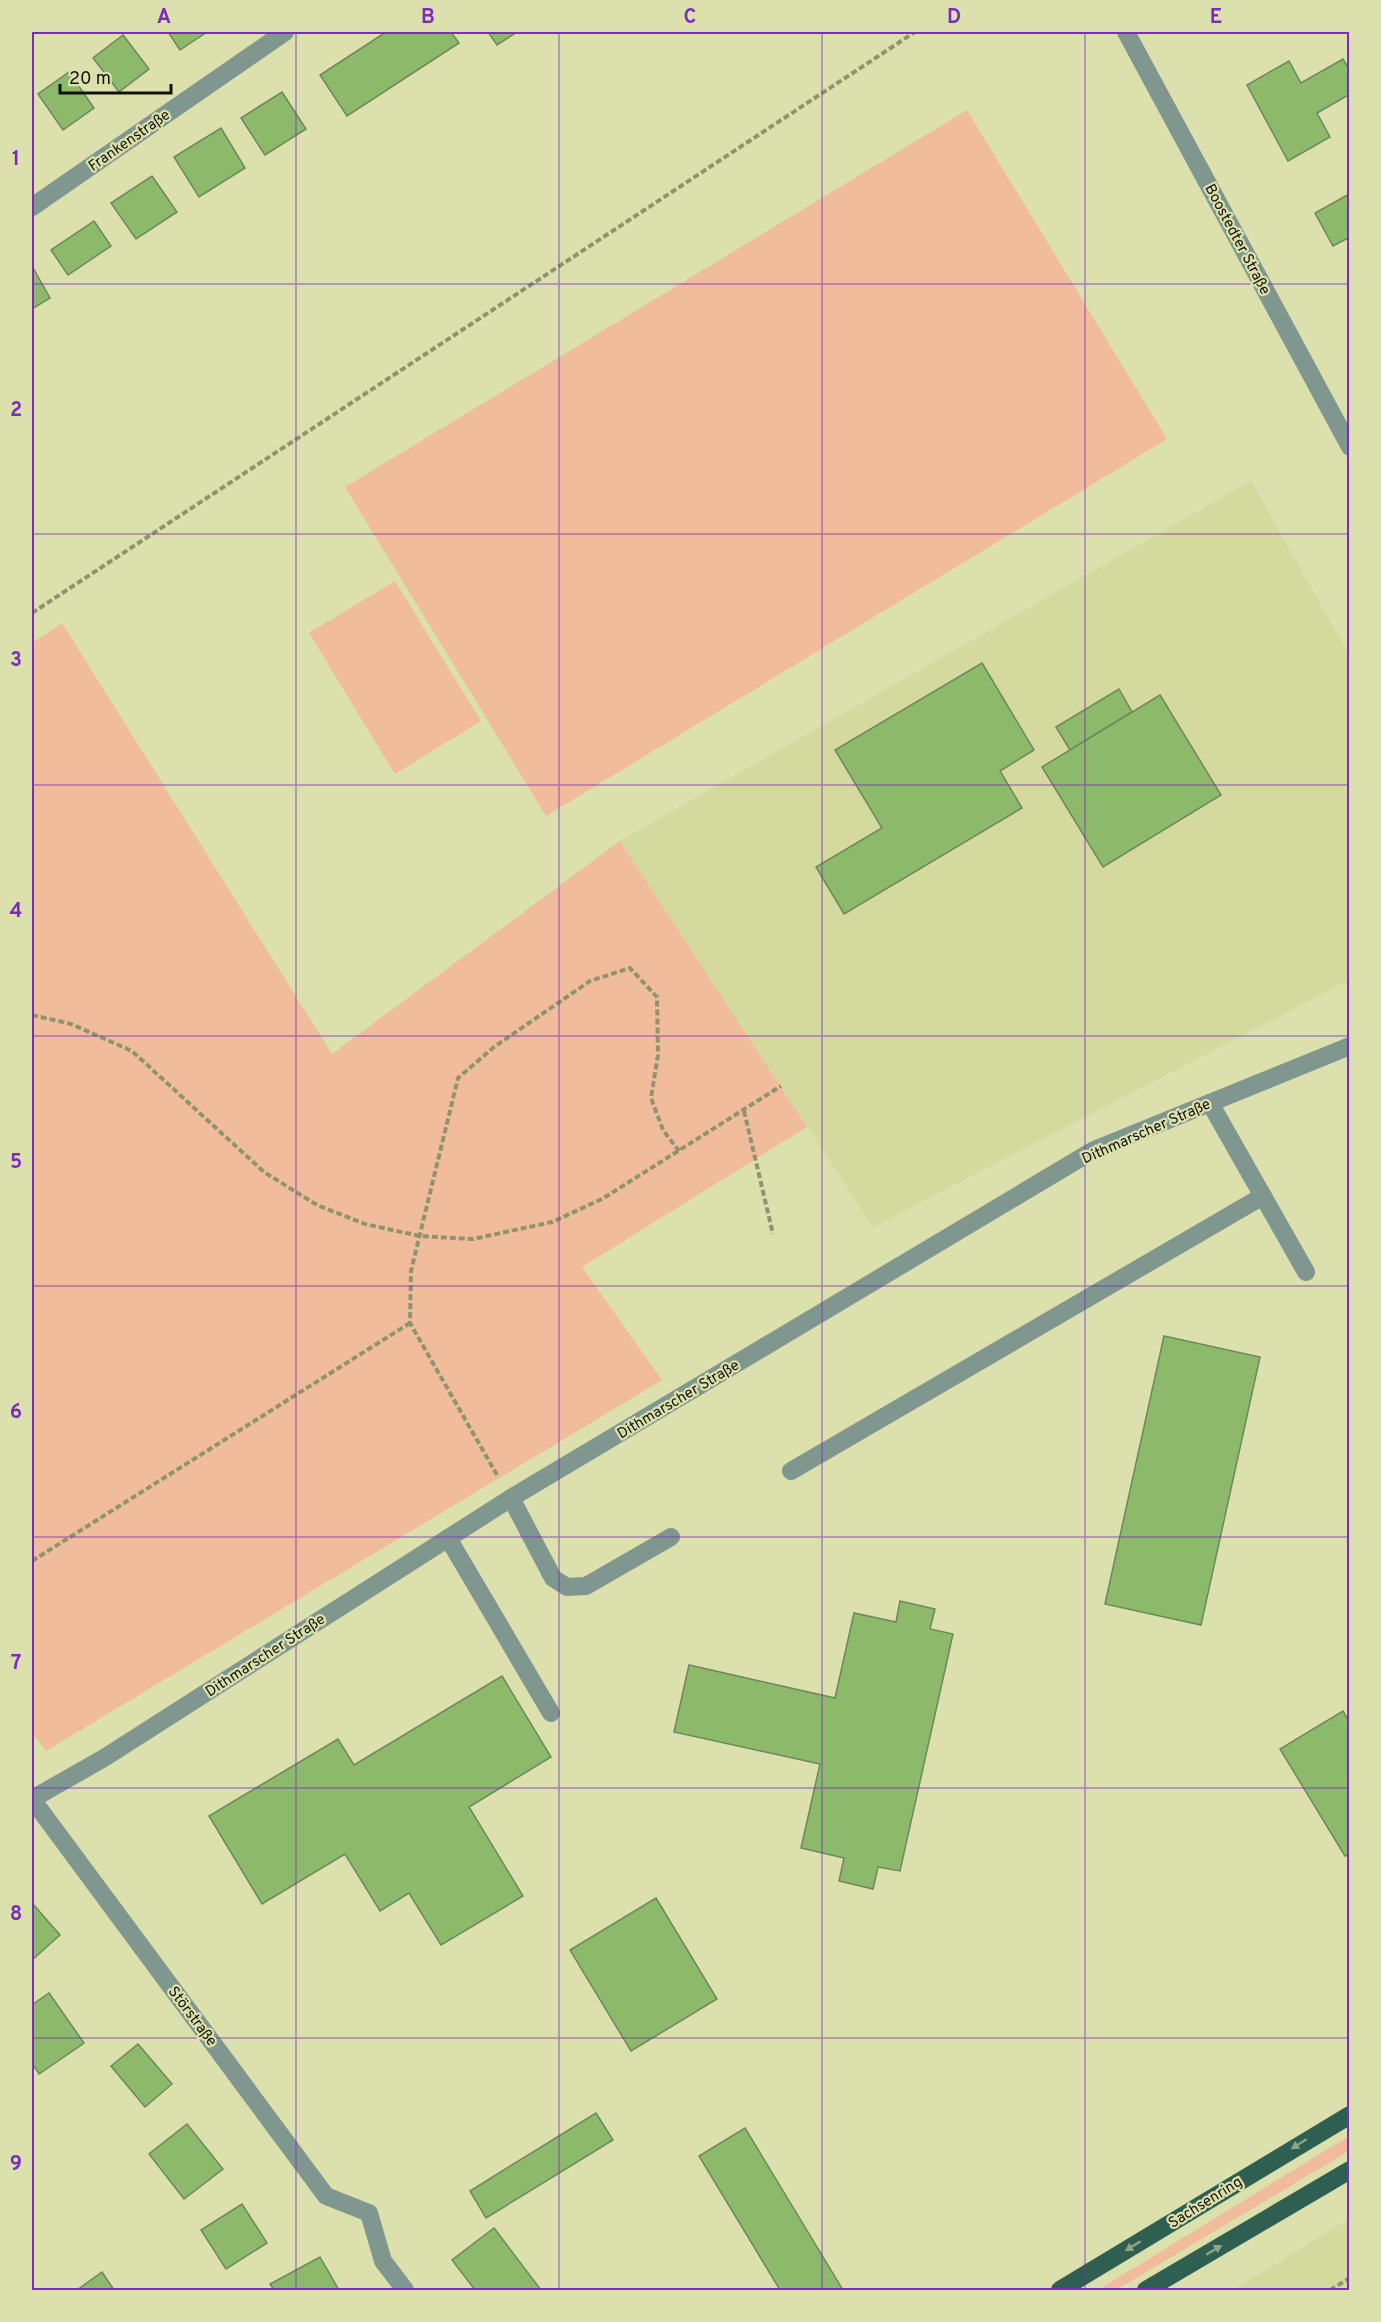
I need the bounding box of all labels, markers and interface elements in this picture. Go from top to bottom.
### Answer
text: A [157,5,171,31]
text: B [421,5,435,31]
text: C [684,5,696,31]
text: D [947,5,961,31]
text: E [1210,5,1222,31]
scale bar [60,57,171,95]
text: 20 m [69,68,111,91]
street label: Frankenstraße [85,106,174,176]
text: 1 [12,147,20,173]
street label: Boostedter Straße [1199,181,1274,298]
text: 2 [10,398,22,424]
text: 3 [10,648,22,674]
text: 4 [10,899,22,925]
street label: Dithmarscher Straße [1079,1095,1214,1169]
text: 5 [10,1150,22,1176]
street label: Dithmarscher Straße [614,1356,743,1444]
text: 6 [10,1400,22,1426]
street label: Dithmarscher Straße [202,1610,329,1702]
text: 7 [11,1651,21,1677]
text: 8 [10,1902,22,1928]
street label: Störstraße [163,1983,221,2051]
one-way arrow [1291,2139,1307,2150]
text: 9 [10,2152,22,2178]
street label: Sachsenring [1165,2173,1246,2233]
one-way arrow [1125,2241,1141,2252]
one-way arrow [1206,2244,1222,2255]

